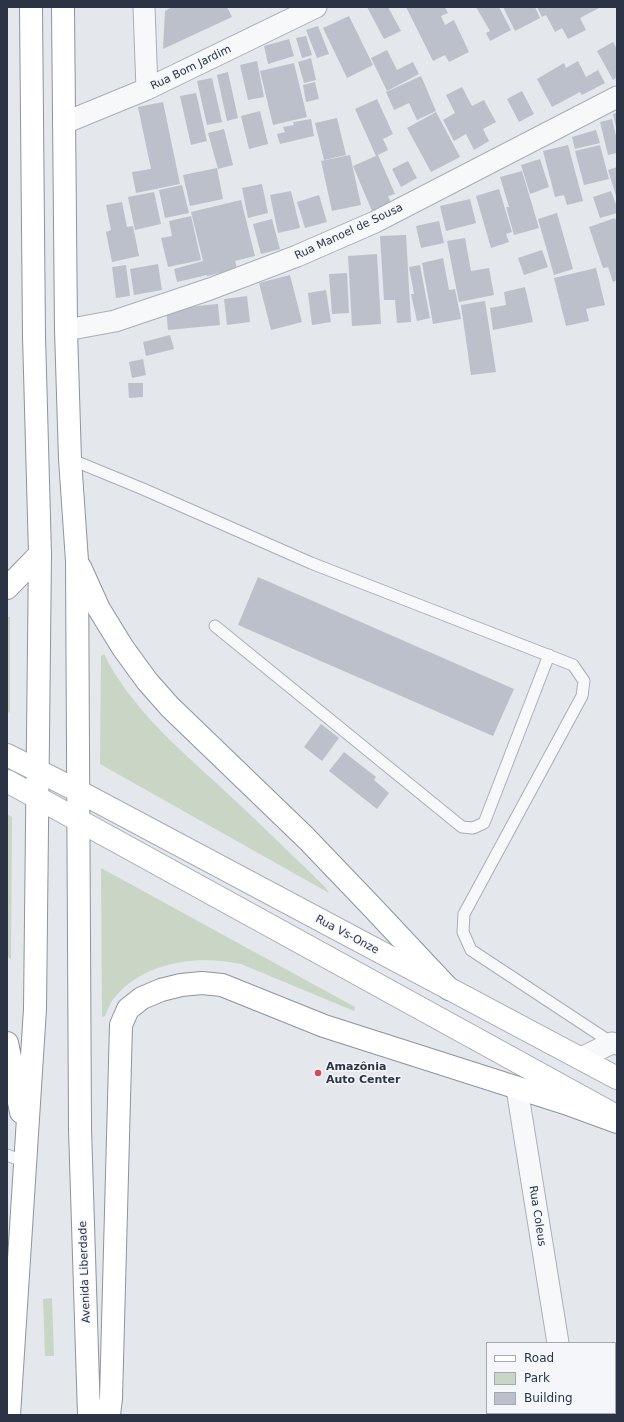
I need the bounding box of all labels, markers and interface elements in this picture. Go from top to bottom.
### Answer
street label: Rua Bom Jardim [149,43,233,93]
street label: Rua Manoel de Sousa [293,201,405,263]
street label: Rua Vs-Onze [313,913,381,957]
place label: Amazônia Auto Center [326,1060,400,1086]
marker: Amazônia Auto Center [313,1068,323,1078]
street label: Rua Coleus [526,1185,548,1247]
street label: Avenida Liberdade [77,1221,93,1323]
legend [486,1342,616,1414]
text: Road [524,1351,554,1365]
text: Park [524,1371,550,1385]
text: Building [524,1391,573,1405]

